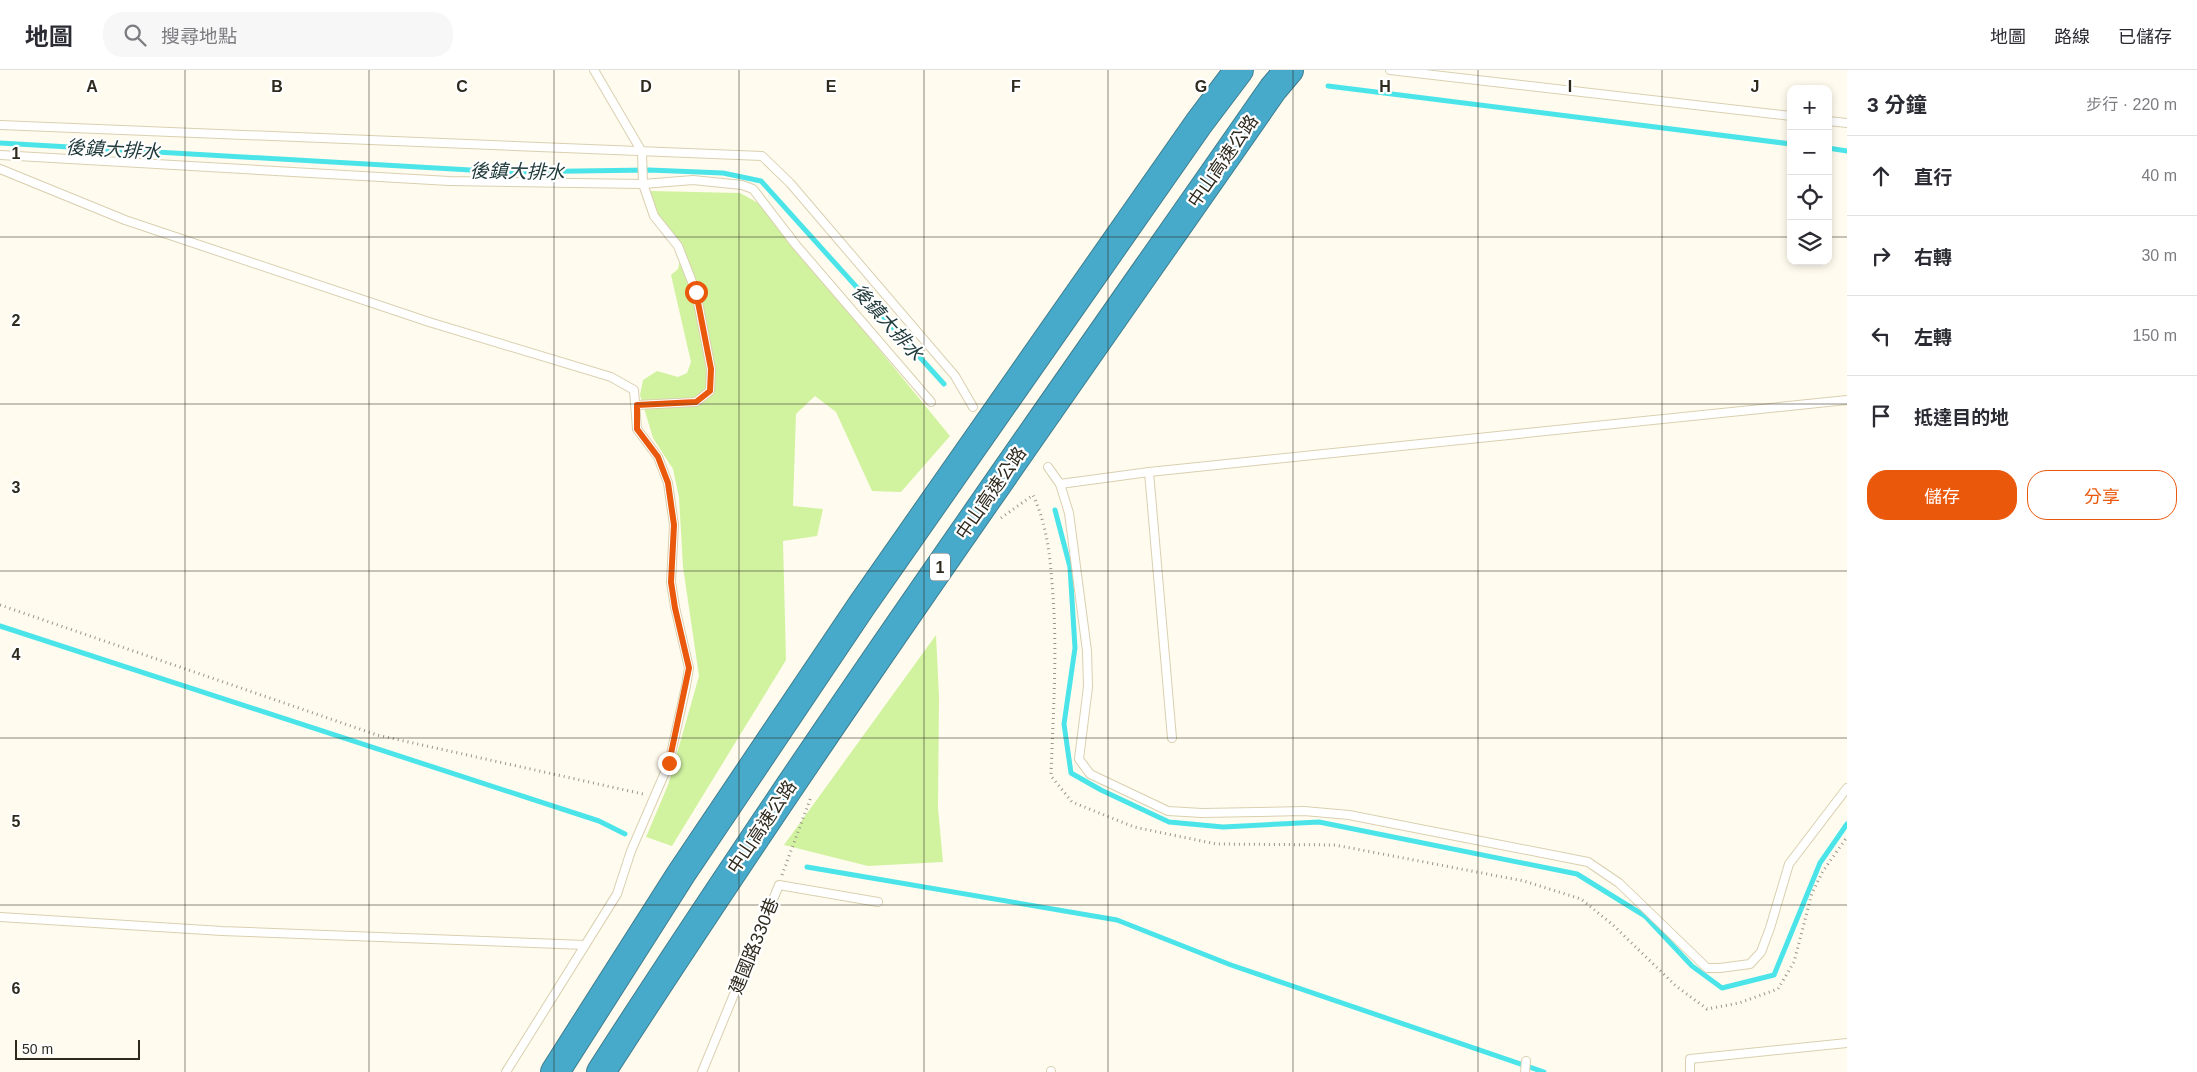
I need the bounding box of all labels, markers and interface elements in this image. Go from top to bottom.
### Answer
search box [103,12,453,57]
icon: search [121,21,149,49]
text: 地圖 [25,23,73,50]
text: 搜尋地點 [161,26,237,47]
text: 地圖 [1990,27,2026,47]
text: 路線 [2054,27,2090,47]
text: 已儲存 [2118,27,2172,47]
text: A [86,78,98,95]
text: B [271,78,283,95]
text: C [456,78,468,95]
text: D [640,78,652,95]
text: E [826,78,837,95]
text: F [1011,78,1021,95]
text: G [1195,78,1207,95]
text: H [1379,78,1391,95]
text: I [1568,78,1572,95]
text: J [1751,78,1759,95]
map controls [1787,85,1832,265]
button: + [1787,85,1832,130]
text: 3 分鐘 [1867,93,1927,116]
text: 步行 · 220 m [2086,96,2177,113]
street label: 中山高速公路 [1184,111,1262,211]
button: − [1787,130,1832,175]
water label: 後鎮大排水 [65,137,162,163]
text: 1 [12,145,21,162]
water label: 後鎮大排水 [469,160,566,183]
icon: ahead [1867,162,1895,190]
text: 直行 [1914,167,1952,188]
text: 40 m [2141,167,2177,184]
button: locate [1787,175,1832,220]
button: layers [1787,220,1832,265]
icon: right [1867,242,1895,270]
text: 右轉 [1914,247,1952,268]
text: 30 m [2141,247,2177,264]
water label: 後鎮大排水 [848,280,928,365]
route start [685,281,708,304]
text: 2 [12,312,21,329]
icon: left [1867,322,1895,350]
text: 左轉 [1914,327,1952,348]
text: 150 m [2133,327,2177,344]
icon: arrive [1867,402,1895,430]
text: 抵達目的地 [1914,407,2009,428]
street label: 中山高速公路 [952,443,1030,543]
button: 儲存 [1867,470,2017,520]
button: 分享 [2027,470,2177,520]
text: 3 [12,479,21,496]
road number: 1 [930,554,950,581]
text: 4 [12,646,21,663]
route end [658,752,681,775]
street label: 中山高速公路 [724,777,800,877]
text: 5 [12,813,21,830]
street label: 建國路330巷 [726,895,782,997]
text: 6 [12,980,21,997]
scale bar [15,1037,140,1060]
text: 50 m [22,1041,53,1057]

